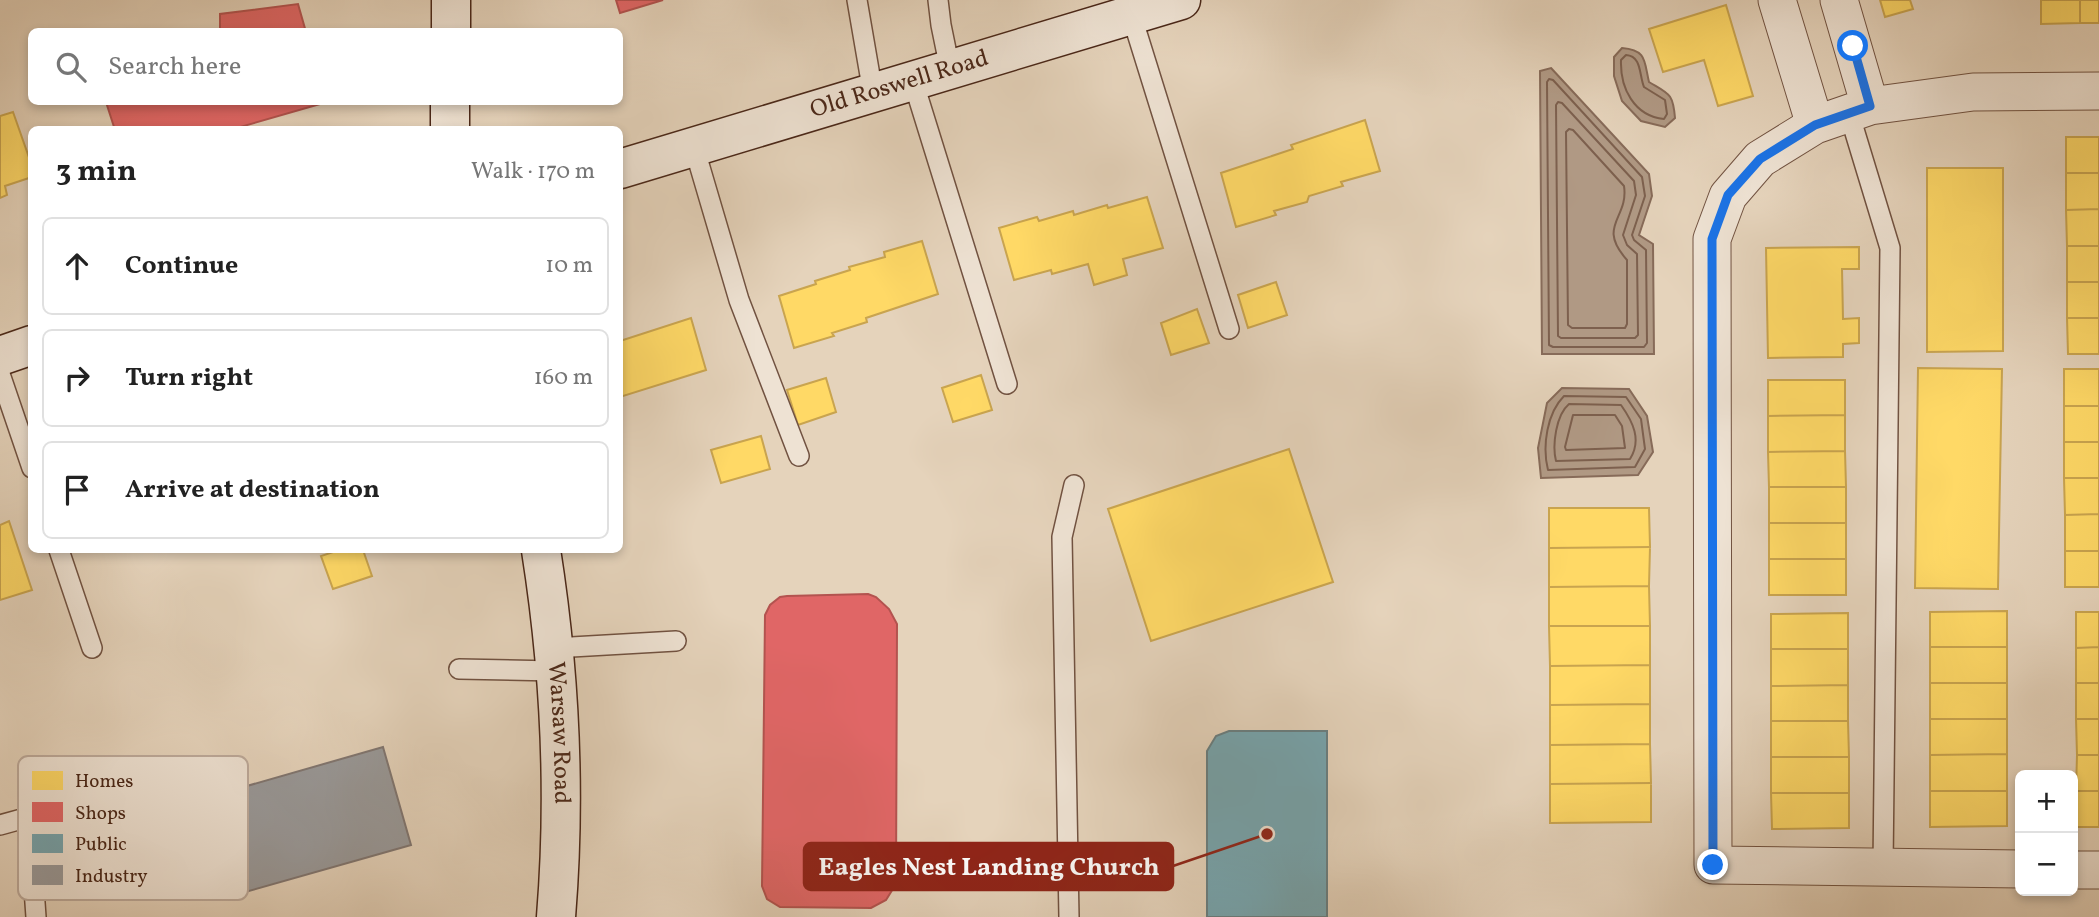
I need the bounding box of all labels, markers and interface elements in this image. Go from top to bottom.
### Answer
search box [28,28,623,105]
route start [1837,30,1868,61]
street label: Old Roswell Road [806,42,993,128]
icon: search [52,48,90,86]
text: Search here [108,49,241,85]
text: 3 min [56,151,137,193]
text: Walk · 170 m [471,156,595,188]
icon: ahead [58,247,96,285]
text: Continue [125,248,238,284]
text: 10 m [545,250,593,282]
icon: right [58,359,96,397]
text: Turn right [125,360,253,396]
text: 160 m [534,362,593,394]
icon: arrive [58,471,96,509]
text: Arrive at destination [125,472,380,508]
street label: Warsaw Road [538,660,578,804]
legend [18,756,248,900]
text: Homes [75,769,133,795]
map controls [2015,770,2078,896]
button: + [2015,770,2078,833]
text: Shops [75,801,126,827]
text: Public [75,832,127,858]
button: − [2015,833,2078,896]
callout: Eagles Nest Landing Church [804,843,1173,890]
route end [1697,849,1728,880]
text: Eagles Nest Landing Church [818,850,1160,886]
text: Industry [75,864,148,890]

